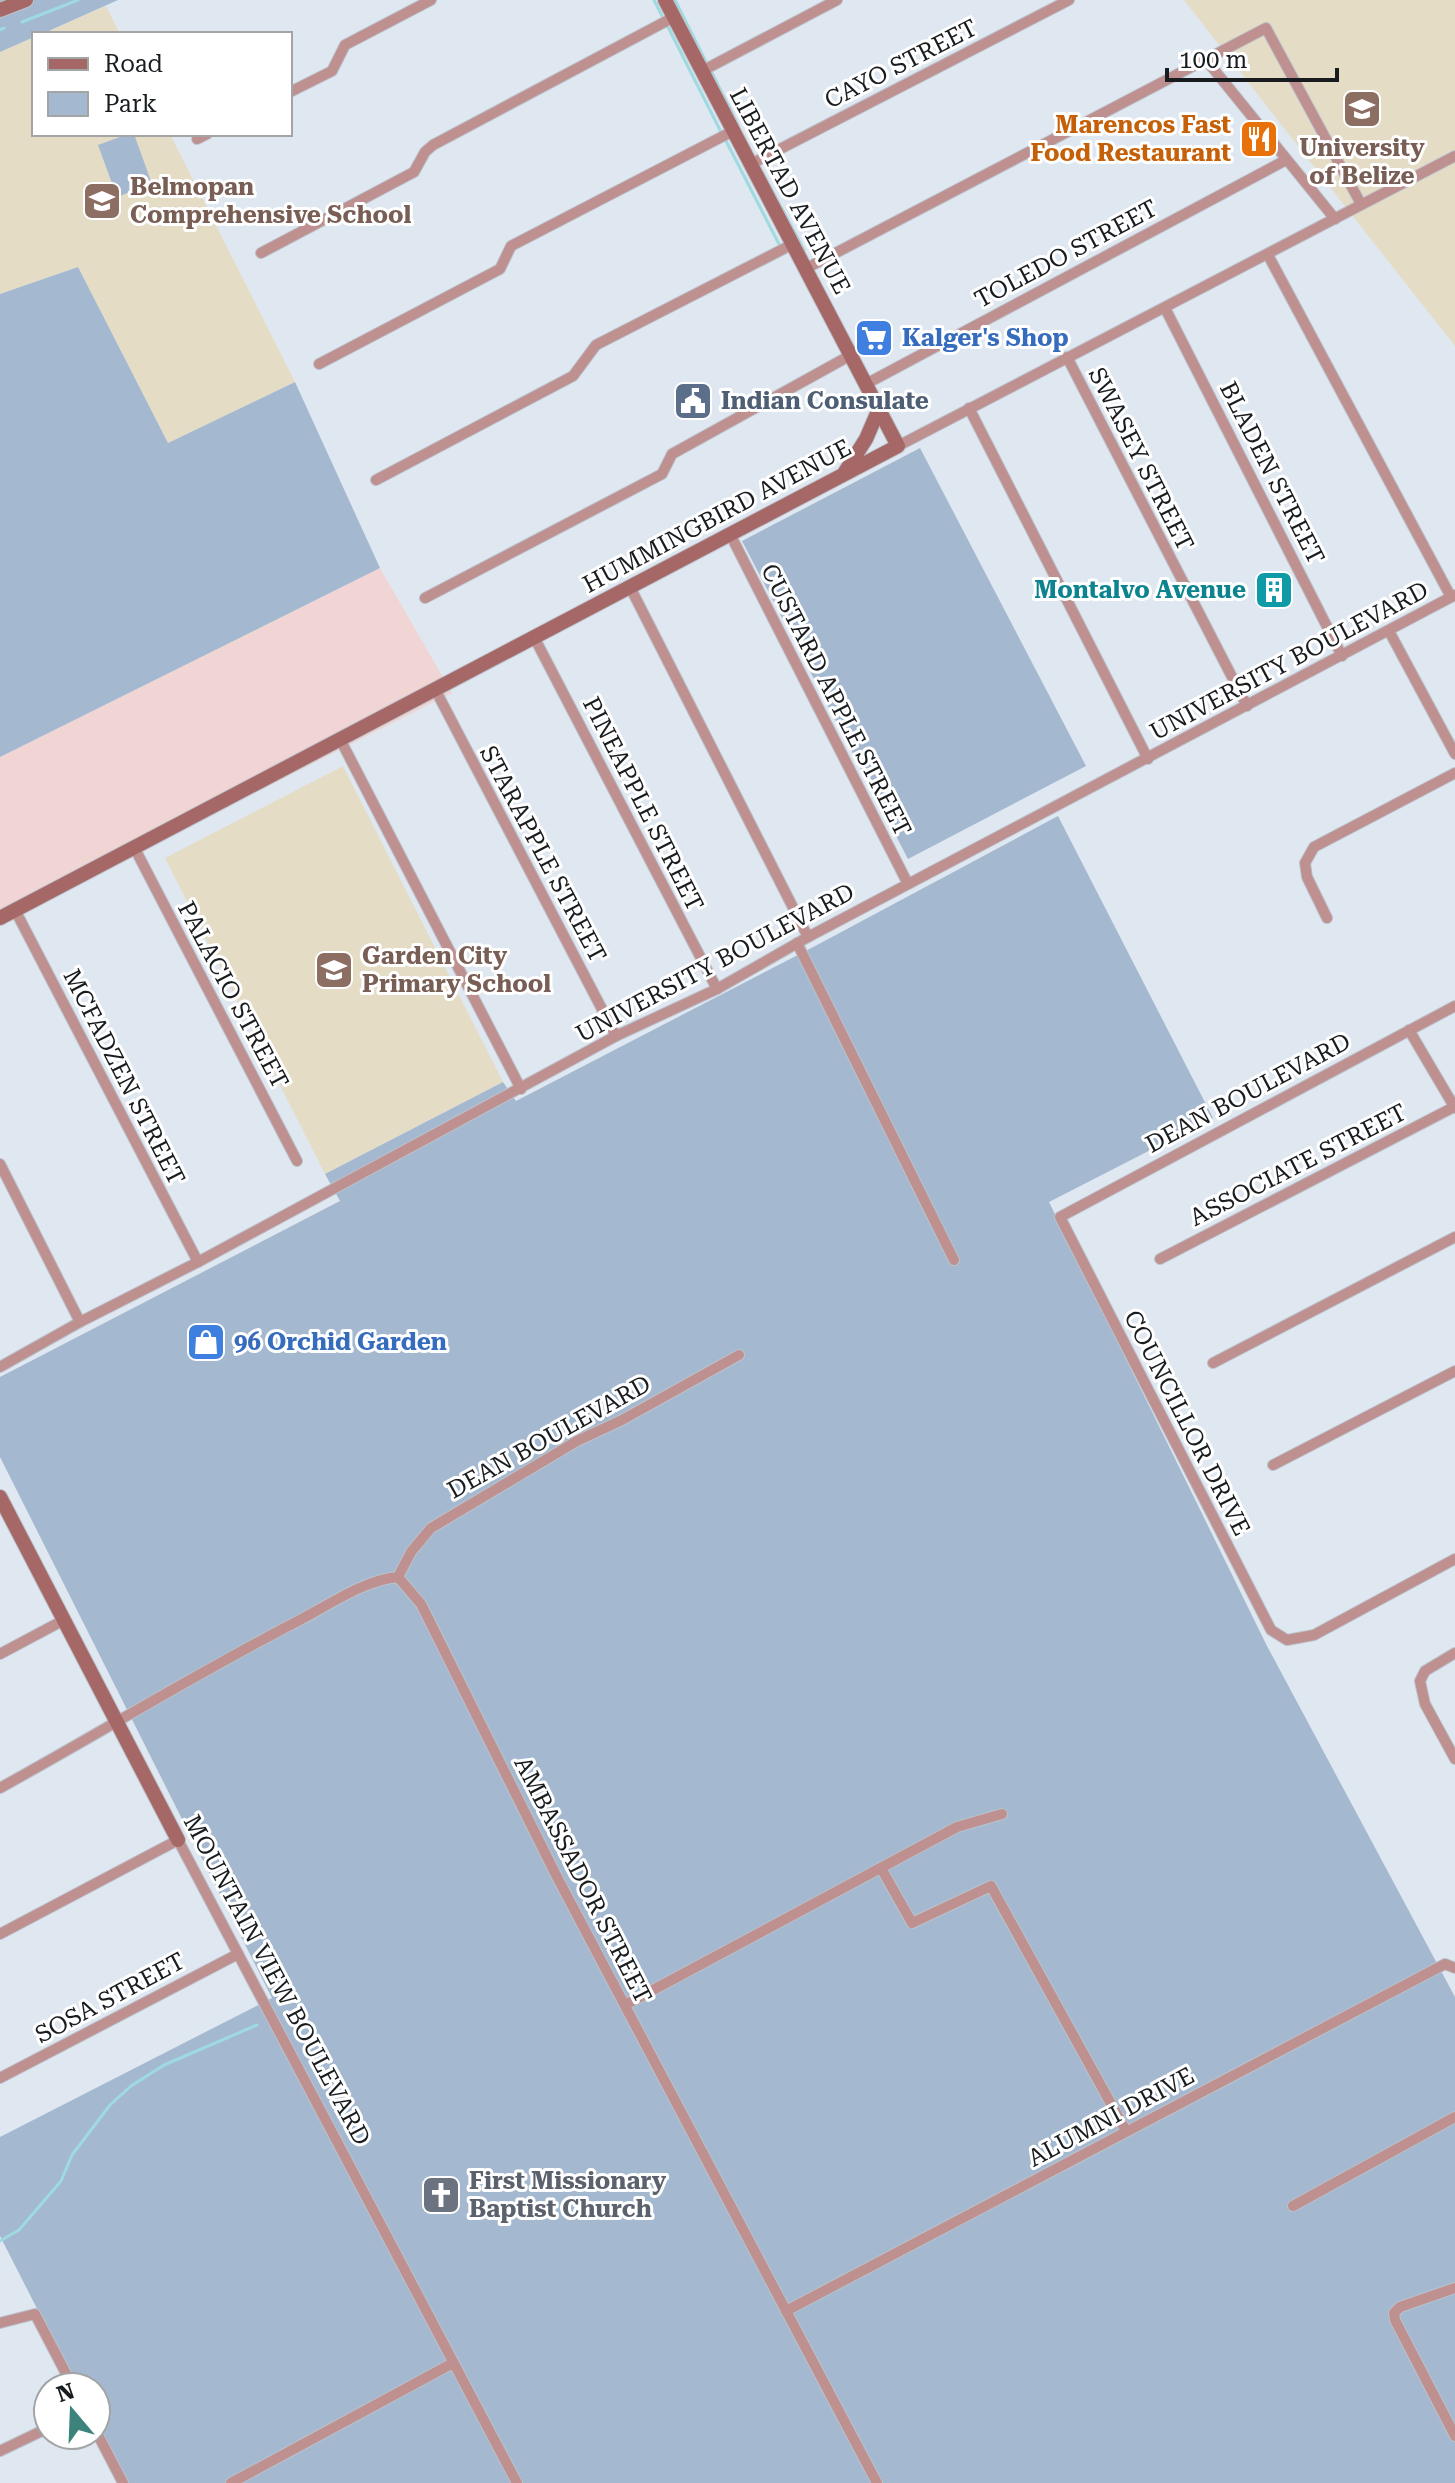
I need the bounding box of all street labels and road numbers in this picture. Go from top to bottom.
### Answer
street label: CAYO STREET [820,14,982,114]
street label: LIBERTAD AVENUE [724,83,856,299]
street label: TOLEDO STREET [970,194,1162,314]
street label: SWASEY STREET [1083,363,1199,555]
street label: BLADEN STREET [1214,377,1330,569]
street label: HUMMINGBIRD AVENUE [578,433,856,599]
street label: CUSTARD APPLE STREET [755,559,917,841]
street label: UNIVERSITY BOULEVARD [1145,576,1433,746]
street label: PINEAPPLE STREET [577,692,709,916]
street label: STARAPPLE STREET [474,741,612,967]
street label: UNIVERSITY BOULEVARD [571,878,859,1048]
street label: PALACIO STREET [172,897,294,1093]
street label: MCFADZEN STREET [57,964,191,1190]
street label: DEAN BOULEVARD [1141,1027,1355,1159]
street label: ASSOCIATE STREET [1185,1098,1411,1232]
street label: COUNCILLOR DRIVE [1118,1306,1256,1540]
street label: DEAN BOULEVARD [443,1370,655,1504]
street label: AMBASSADOR STREET [509,1752,657,2008]
street label: MOUNTAIN VIEW BOULEVARD [178,1810,376,2150]
street label: SOSA STREET [31,1947,189,2049]
street label: ALUMNI DRIVE [1023,2061,1199,2173]

